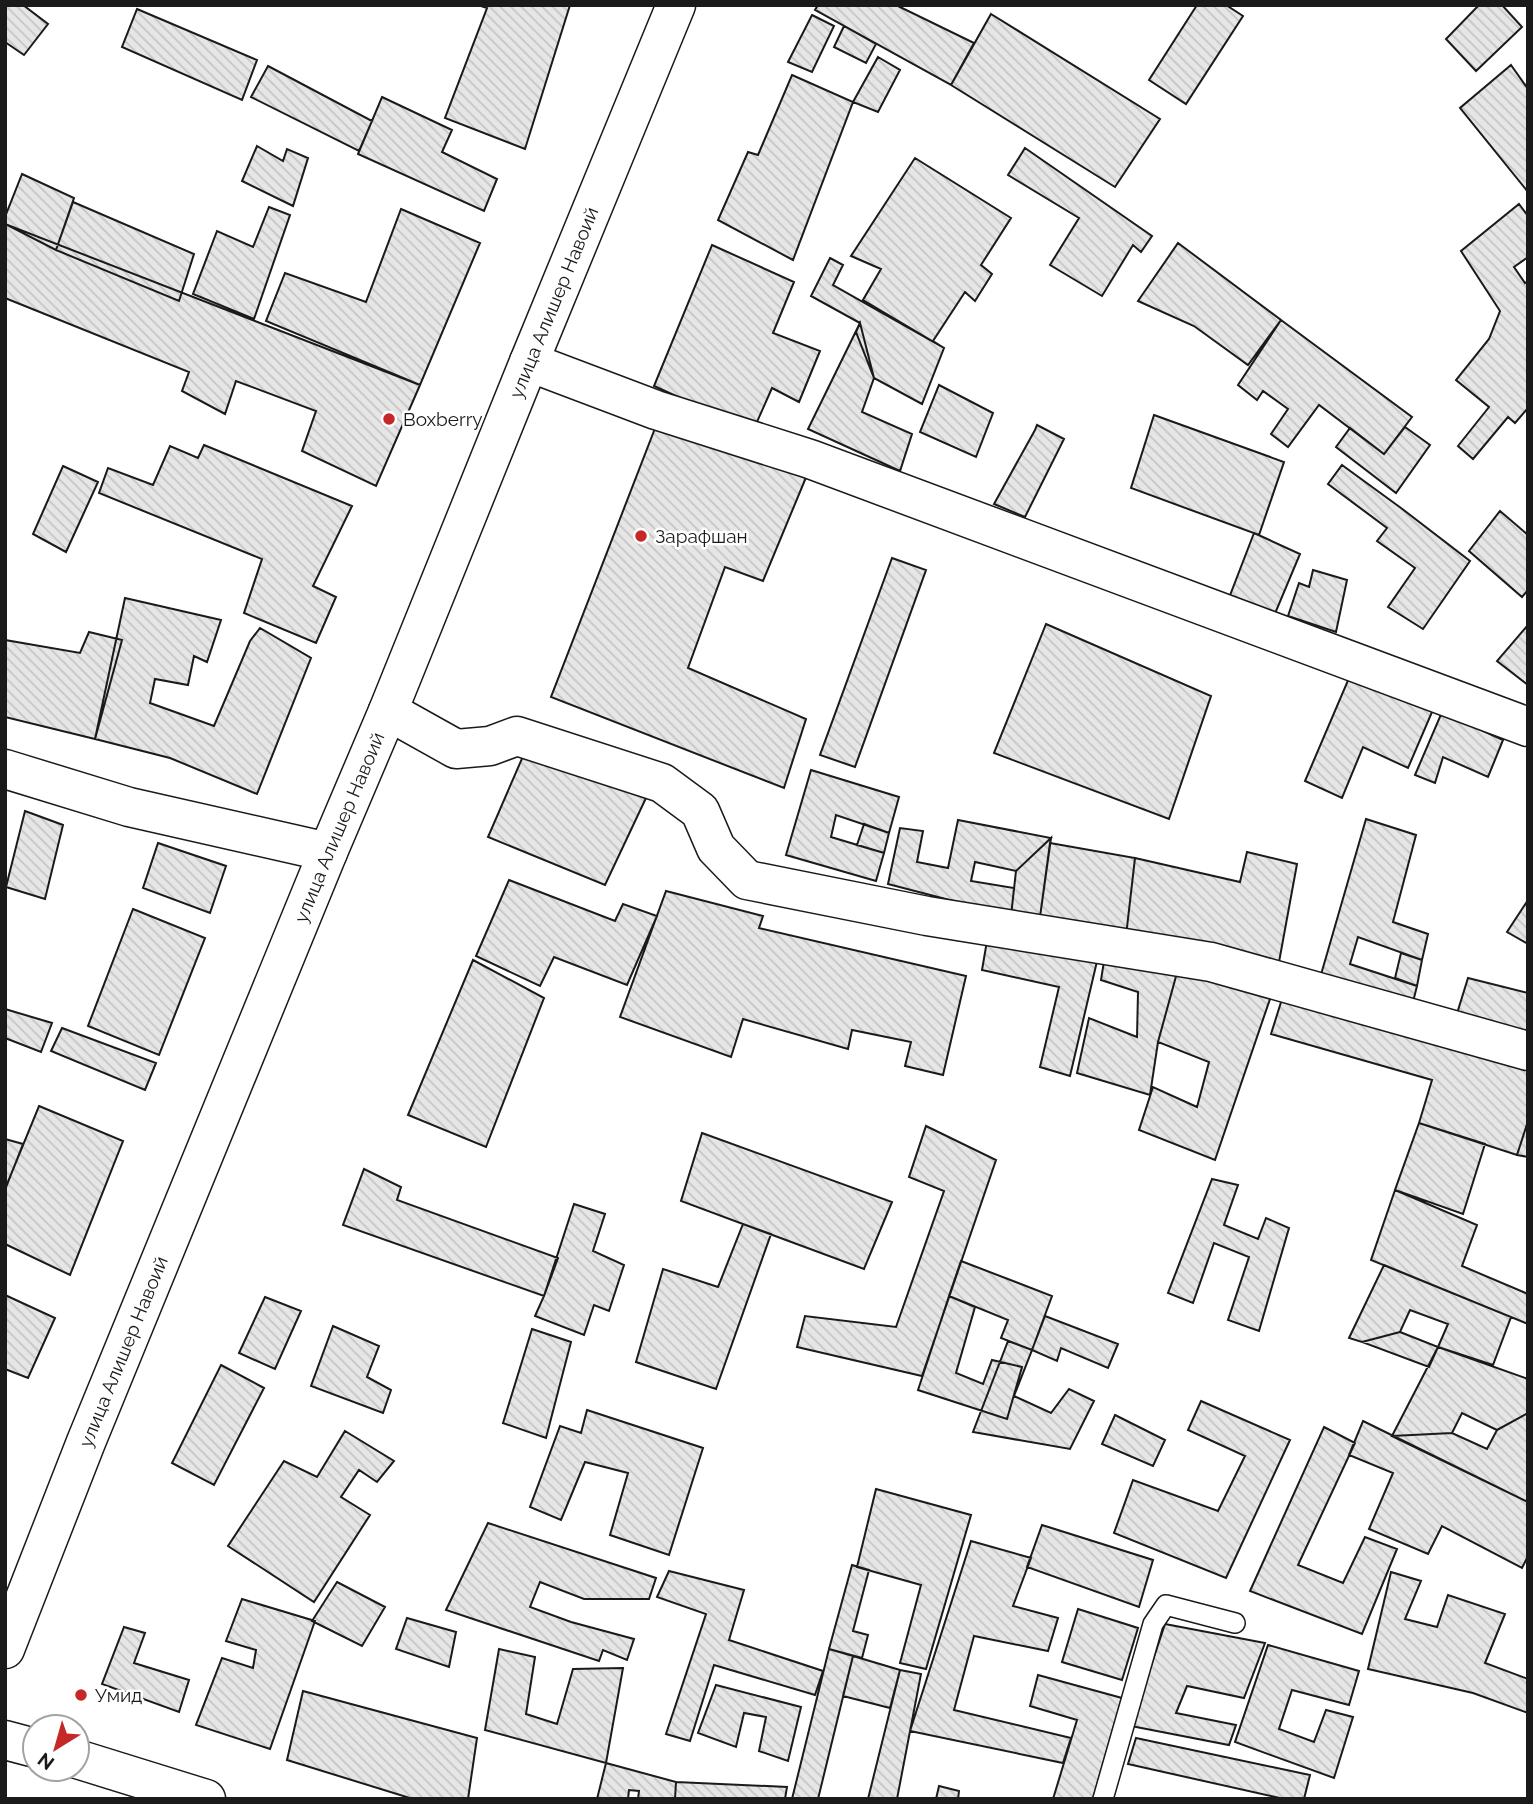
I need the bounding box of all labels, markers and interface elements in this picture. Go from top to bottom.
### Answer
street label: улица Алишер Навоий [505,204,603,401]
place label: Boxberry [403,408,483,430]
marker: Boxberry [381,411,397,427]
place label: Зарафшан [655,525,748,547]
marker: Зарафшан [633,528,649,544]
street label: улица Алишер Навоий [289,729,389,926]
street label: улица Алишер Навоий [74,1253,172,1450]
place label: Умид [95,1684,142,1706]
marker: Умид [73,1687,89,1703]
north arrow [21,1713,91,1783]
text: N [33,1748,58,1775]

